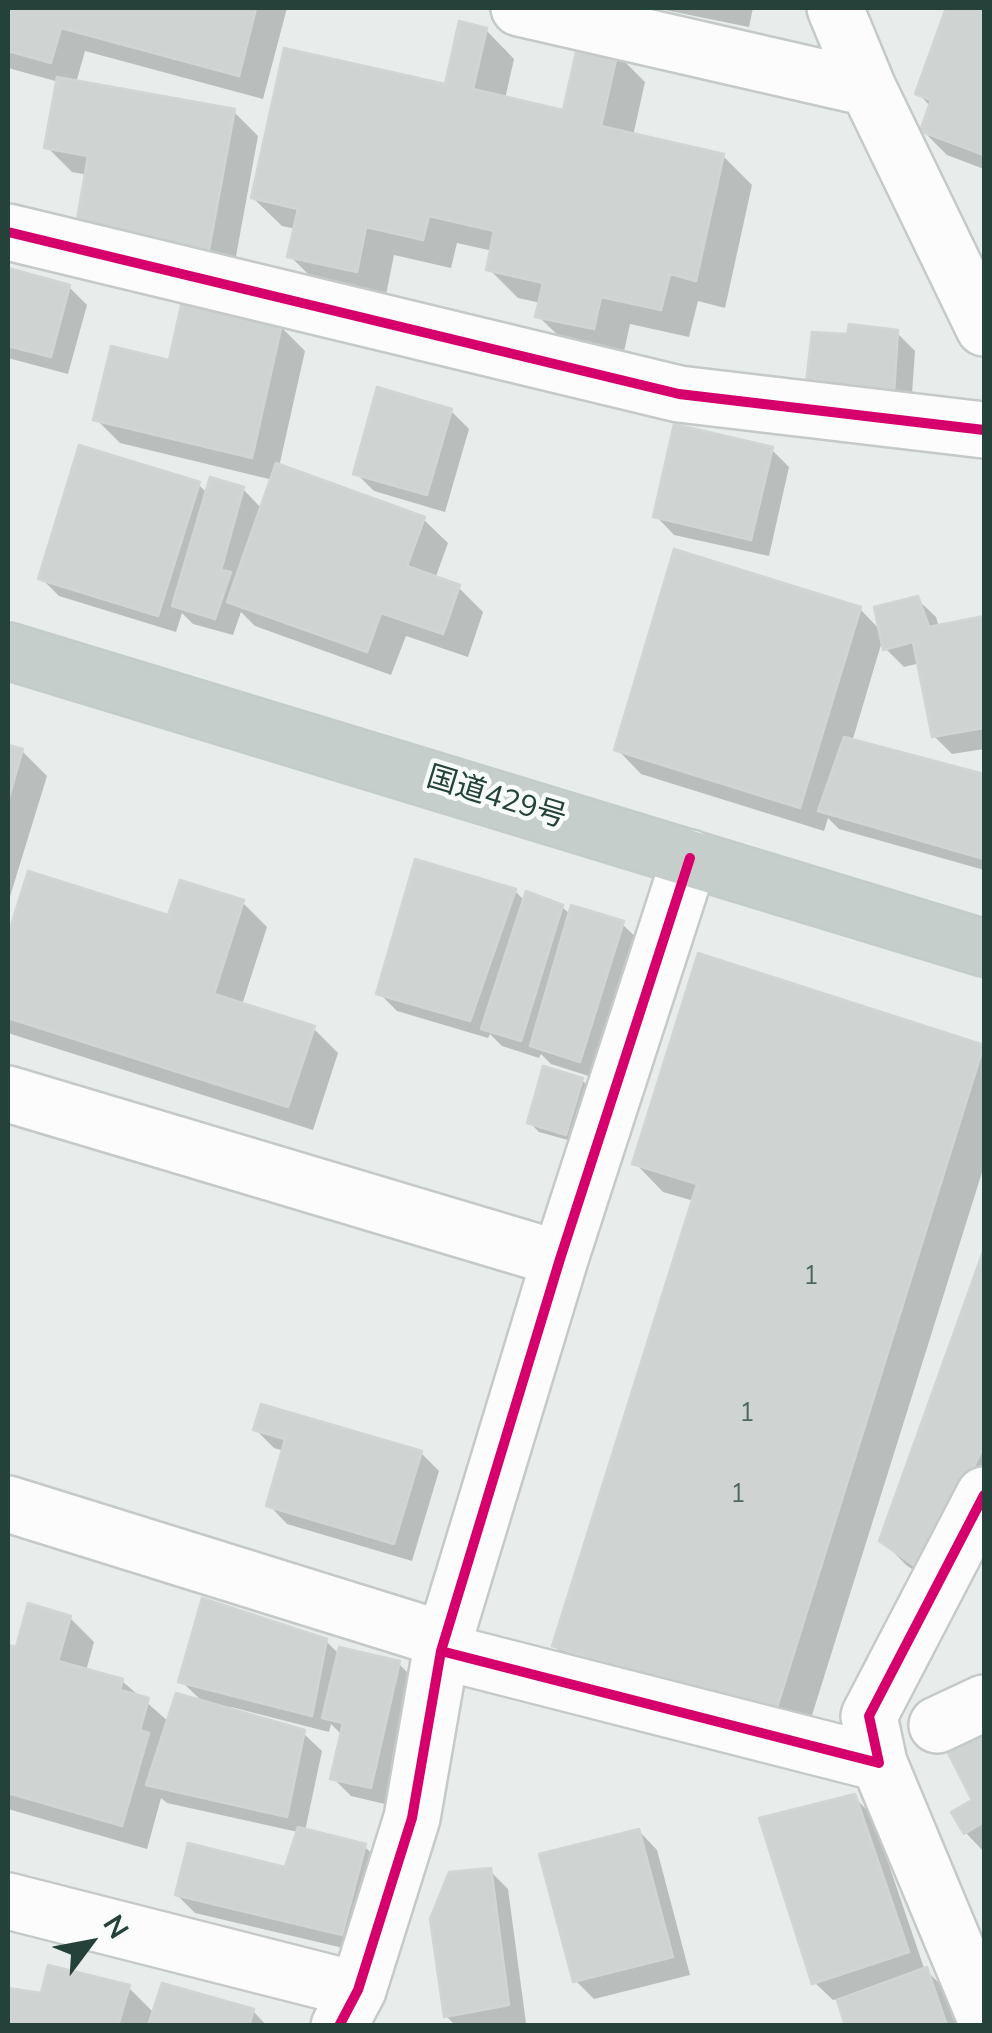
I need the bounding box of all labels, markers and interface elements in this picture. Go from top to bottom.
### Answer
street label: 国道429号 [422,761,570,837]
house number: 1 [804,1263,818,1293]
house number: 1 [740,1400,754,1430]
house number: 1 [731,1481,745,1511]
north arrow [40,1893,140,1993]
text: N [94,1908,137,1946]

